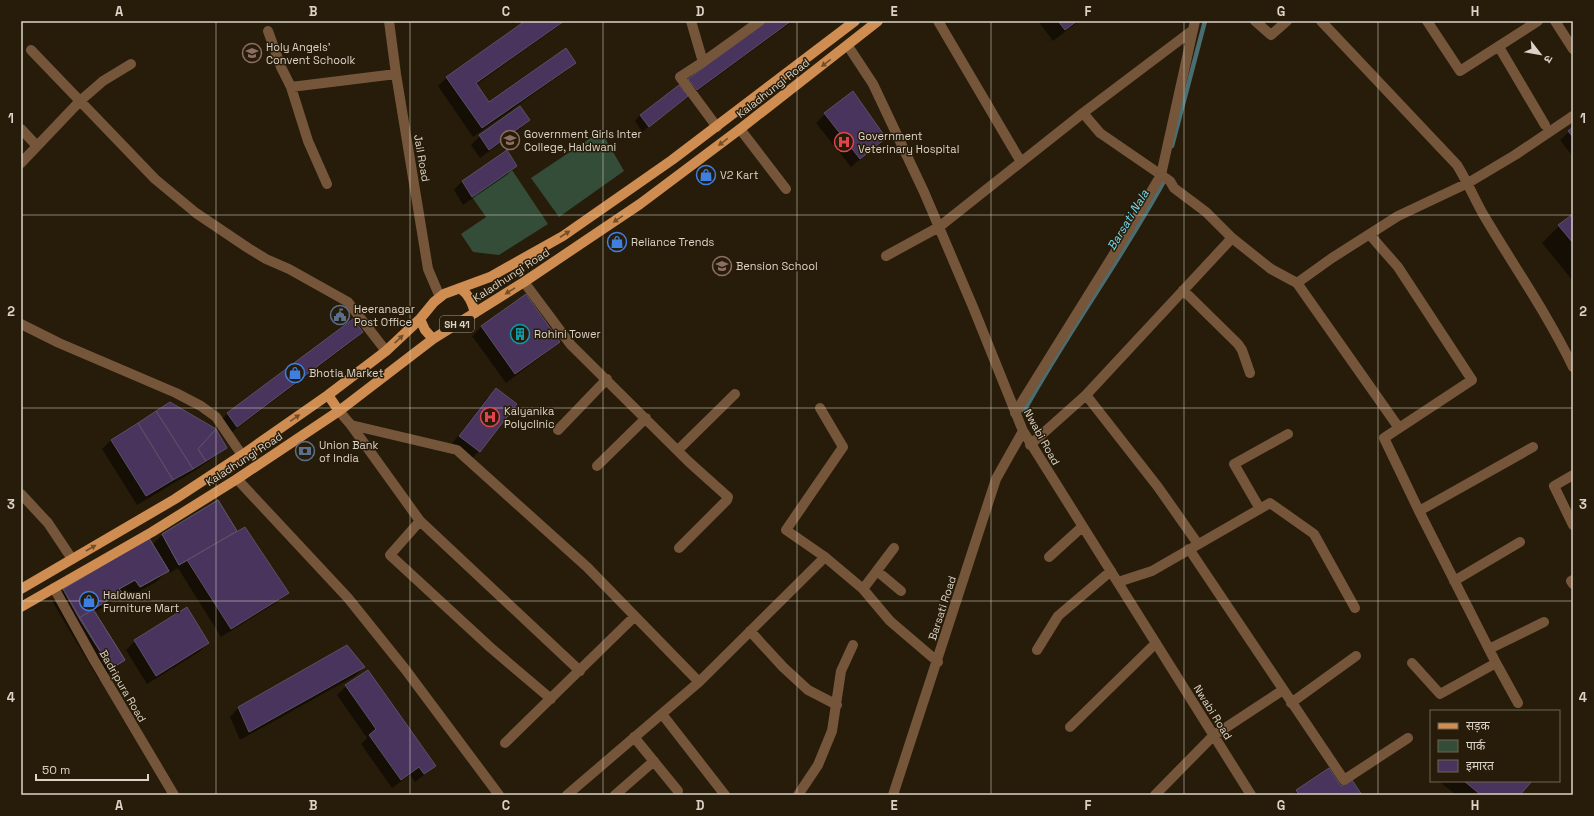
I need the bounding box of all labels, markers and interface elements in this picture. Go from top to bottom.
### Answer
text: A [115,3,124,20]
text: B [309,3,318,20]
text: C [502,3,510,20]
text: D [696,3,705,20]
text: E [890,3,898,20]
text: F [1085,3,1092,20]
text: G [1277,3,1285,20]
text: H [1471,3,1479,20]
north arrow [1520,34,1560,74]
place label: Holy Angels' Convent Schoolk [266,40,355,67]
school or university icon: Holy Angels' Convent Schoolk [241,42,263,64]
text: उ [1541,53,1556,66]
street label: Kaladhungi Road [734,55,812,121]
one-way arrow [820,59,831,67]
text: 1 [8,110,14,127]
text: 1 [1580,110,1586,127]
place label: Government Girls Inter College, Haldwani [524,127,642,154]
school or university icon: Government Girls Inter College, Haldwani [499,129,521,151]
place label: Government Veterinary Hospital [858,129,959,156]
hospital icon: Government Veterinary Hospital [833,131,855,153]
street label: Jail Road [411,133,433,183]
one-way arrow [717,138,728,146]
shop icon: V2 Kart [695,164,717,186]
place label: V2 Kart [720,168,759,182]
water label: Barsati Nala [1104,187,1152,253]
one-way arrow [613,215,623,223]
one-way arrow [559,231,571,238]
shop icon: Reliance Trends [606,231,628,253]
place label: Reliance Trends [631,235,714,249]
street label: Kaladhungi Road [470,245,552,305]
school or university icon: Bension School [711,255,733,277]
place label: Bension School [736,259,818,273]
one-way arrow [505,287,515,295]
place label: Heeranagar Post Office [354,302,415,329]
text: 2 [7,303,15,320]
text: 2 [1579,303,1587,320]
public building icon: Heeranagar Post Office [329,304,351,326]
road number: SH 41 [440,316,474,332]
building icon: Rohini Tower [509,323,531,345]
place label: Rohini Tower [534,327,601,341]
one-way arrow [393,335,404,344]
shop icon: Bhotia Market [284,362,306,384]
place label: Bhotia Market [309,366,383,380]
place label: Kalyanika Polyclinic [504,404,555,431]
hospital icon: Kalyanika Polyclinic [479,406,501,428]
street label: Nwabi Road [1021,407,1063,467]
one-way arrow [290,414,300,422]
street label: Kaladhungi Road [203,429,285,489]
place label: Union Bank of India [319,438,378,465]
bank icon: Union Bank of India [294,440,316,462]
text: 3 [7,496,15,513]
text: 3 [1579,496,1587,513]
one-way arrow [85,544,97,551]
street label: Barsati Road [925,574,959,642]
place label: Haldwani Furniture Mart [103,588,179,615]
shop icon: Haldwani Furniture Mart [78,590,100,612]
street label: Badripura Road [97,647,149,725]
street label: Nwabi Road [1191,682,1235,742]
text: 4 [7,689,15,706]
text: 4 [1579,689,1587,706]
legend [1430,710,1560,782]
text: सड़क [1466,718,1491,734]
text: पार्क [1466,738,1486,754]
scale bar [36,756,148,782]
text: इमारत [1466,758,1495,774]
text: 50 m [42,762,70,778]
text: A [115,797,124,814]
text: B [309,797,318,814]
text: C [502,797,510,814]
text: D [696,797,705,814]
text: E [890,797,898,814]
text: F [1085,797,1092,814]
text: G [1277,797,1285,814]
text: H [1471,797,1479,814]

